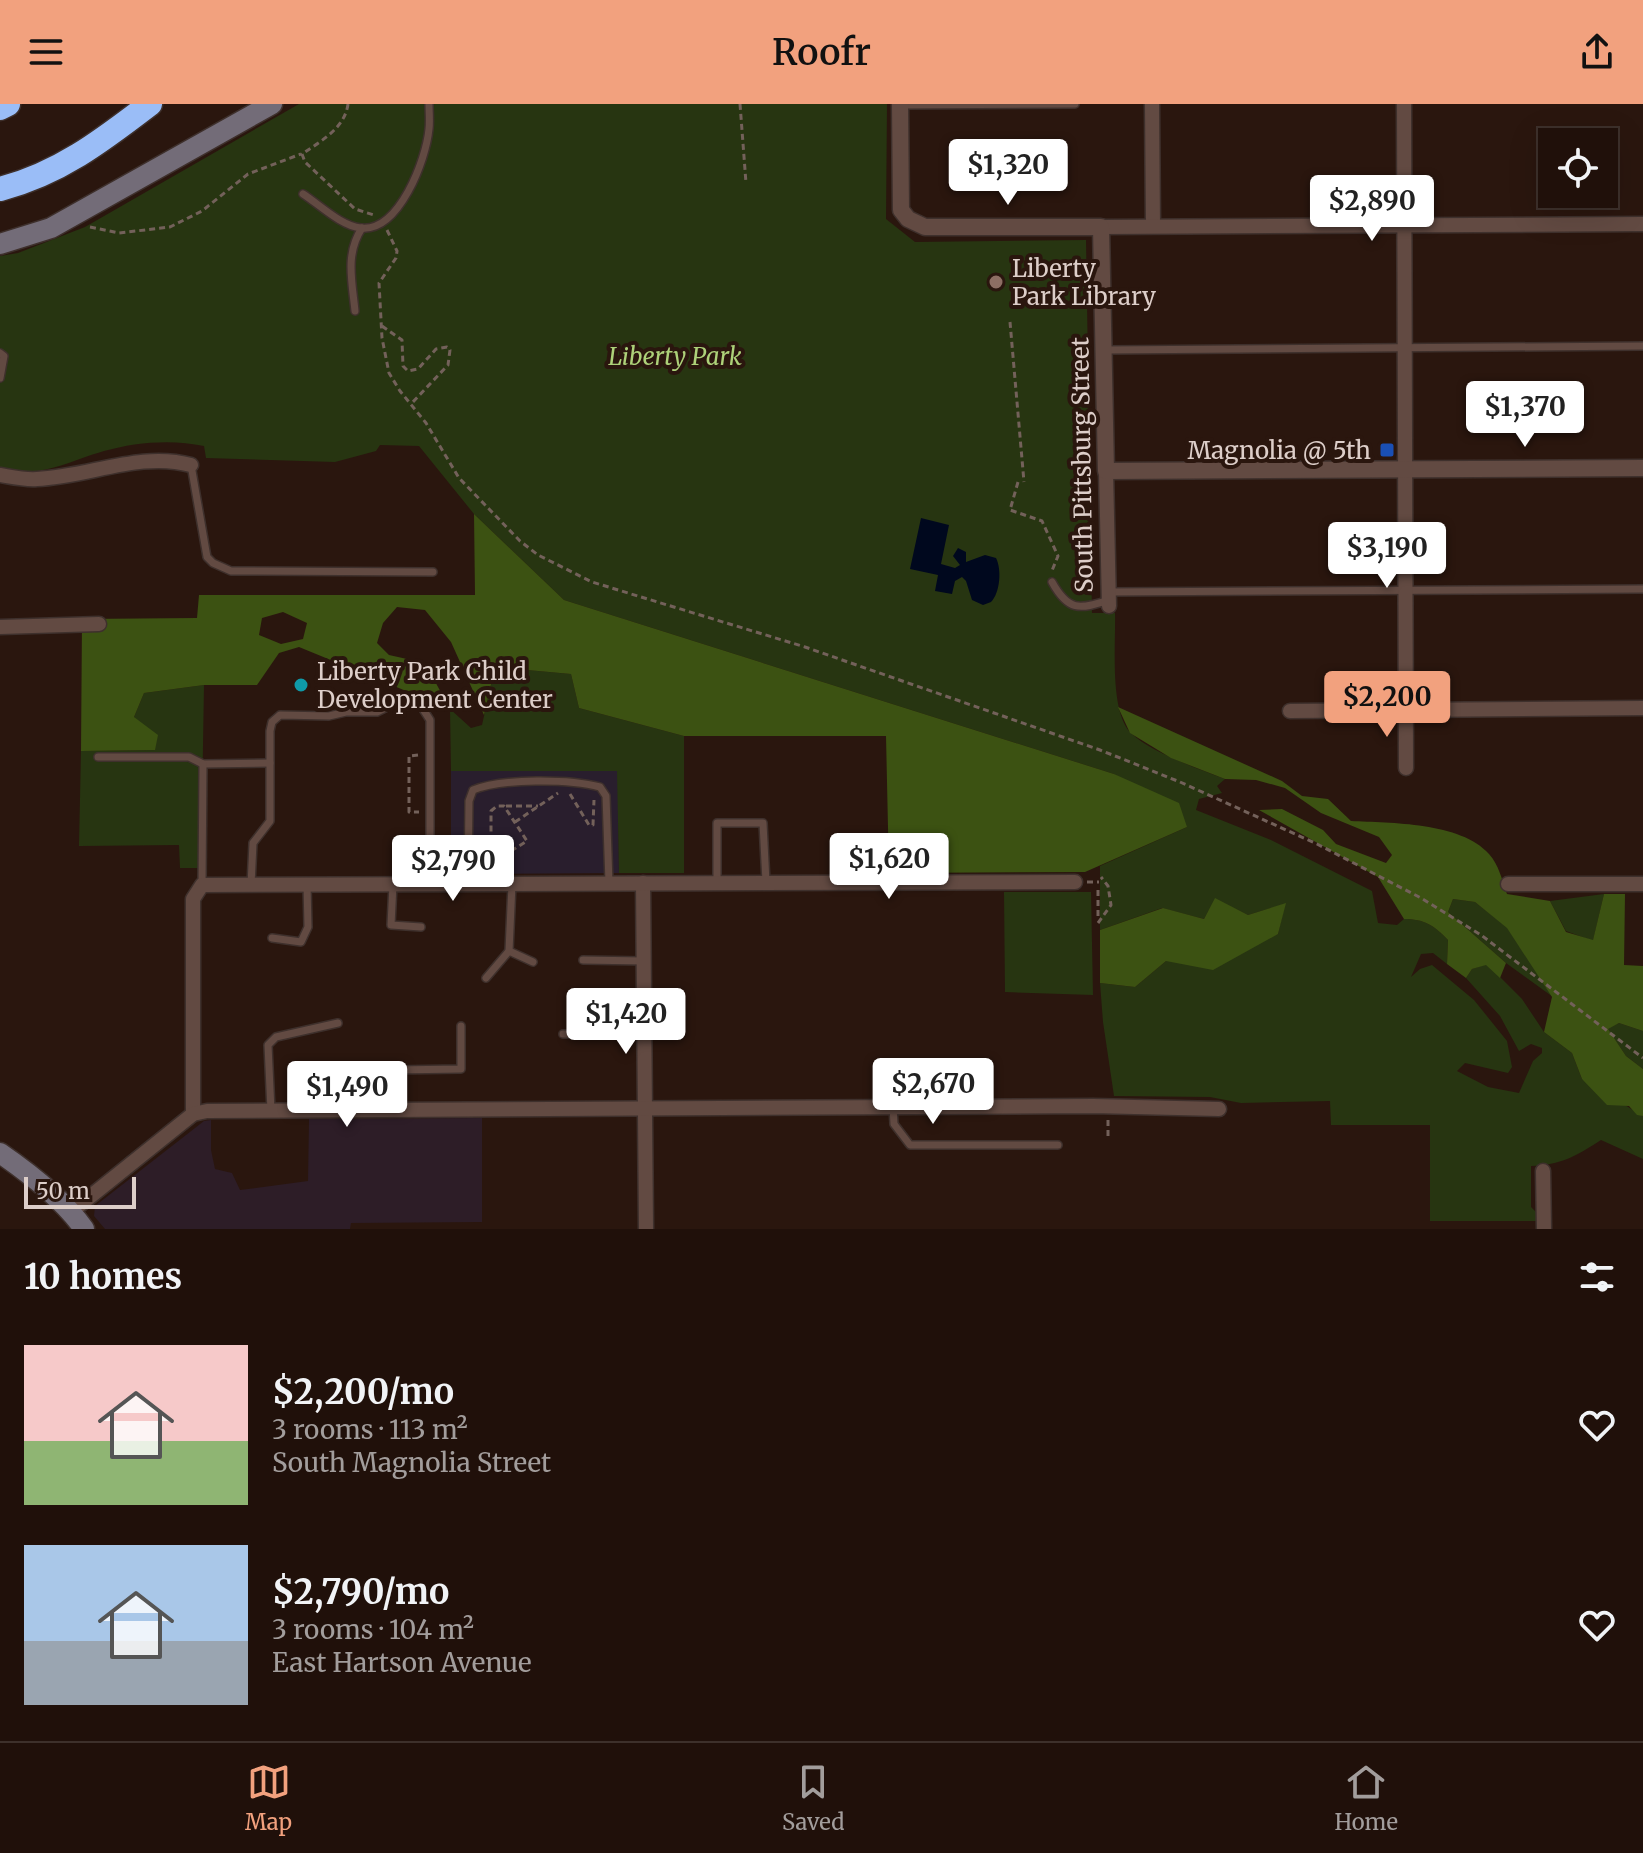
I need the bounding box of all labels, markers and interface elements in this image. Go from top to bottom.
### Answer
icon: menu [24,30,68,74]
text: Roofr [772,30,871,75]
icon: share [1575,30,1619,74]
map controls [1538,128,1618,208]
button: locate [1538,128,1618,208]
pin: $1,320 [943,139,1073,207]
text: $1,320 [967,148,1049,181]
pin: $2,890 [1307,175,1437,243]
text: $2,890 [1328,184,1416,217]
place label: Liberty Park Library [1012,253,1156,312]
marker: Liberty Park Library [987,273,1005,291]
street label: South Pittsburg Street [1064,336,1100,593]
park label: Liberty Park [608,341,742,372]
pin: $1,370 [1460,381,1590,449]
text: $1,370 [1484,390,1566,423]
place label: Magnolia @ 5th [1188,435,1371,466]
marker: Magnolia @ 5th [1378,441,1396,459]
pin: $3,190 [1322,522,1452,590]
text: $3,190 [1346,531,1428,564]
place label: Liberty Park Child Development Center [317,656,553,715]
pin: $2,200 [1322,671,1452,739]
marker: Liberty Park Child Development Center [292,676,310,694]
text: $2,200 [1342,680,1432,713]
pin: $1,620 [824,833,954,901]
pin: $2,790 [388,835,518,903]
text: $1,620 [848,842,930,875]
text: $2,790 [410,844,496,877]
pin: $1,420 [561,988,691,1056]
text: $1,420 [584,997,668,1030]
pin: $2,670 [868,1058,998,1126]
pin: $1,490 [282,1061,412,1129]
text: $2,670 [891,1067,975,1100]
text: $1,490 [305,1070,389,1103]
scale bar [24,1173,136,1209]
text: 50 m [36,1177,90,1205]
icon: filters [1575,1255,1619,1299]
text: 10 homes [24,1256,182,1298]
text: $2,200/mo [272,1371,454,1413]
icon: home [88,1377,184,1473]
icon: heart [1575,1403,1619,1447]
text: 3 rooms · 113 m² [272,1413,468,1446]
text: South Magnolia Street [272,1446,551,1479]
text: $2,790/mo [272,1571,449,1613]
icon: home [88,1577,184,1673]
icon: heart [1575,1603,1619,1647]
text: 3 rooms · 104 m² [272,1613,474,1646]
text: East Hartson Avenue [272,1646,532,1679]
tab: Map [245,1760,292,1836]
tab: Saved [782,1760,844,1836]
tab: Home [1335,1760,1398,1836]

